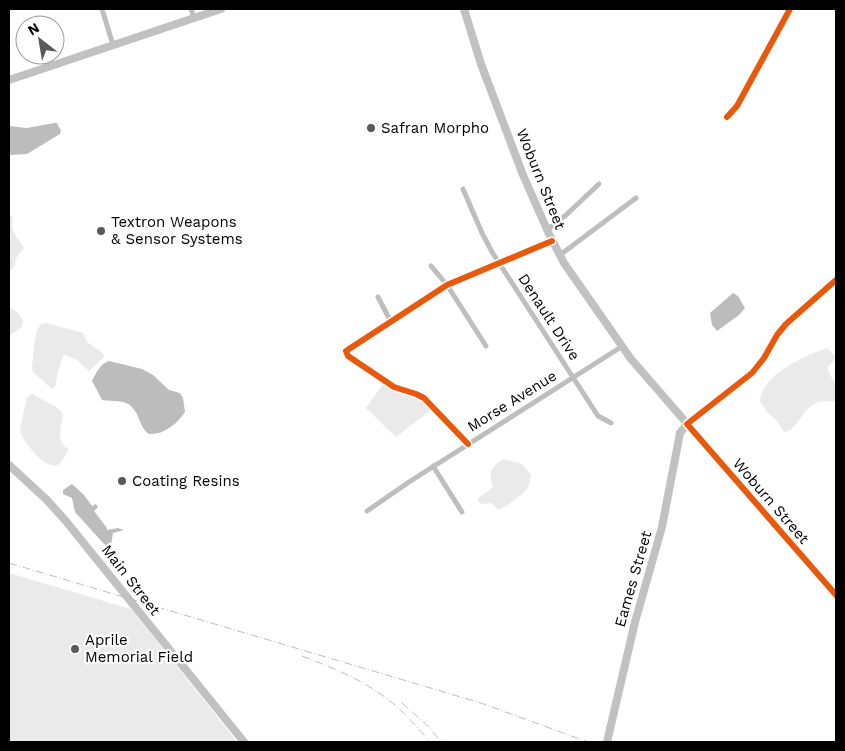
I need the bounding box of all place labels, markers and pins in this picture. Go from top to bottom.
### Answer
place label: Safran Morpho [381,119,489,137]
marker: Safran Morpho [365,122,377,134]
place label: Textron Weapons & Sensor Systems [111,213,243,248]
marker: Textron Weapons & Sensor Systems [95,225,107,237]
place label: Coating Resins [132,472,240,490]
marker: Coating Resins [116,475,128,487]
place label: Aprile Memorial Field [85,631,193,666]
marker: Aprile Memorial Field [69,643,81,655]

